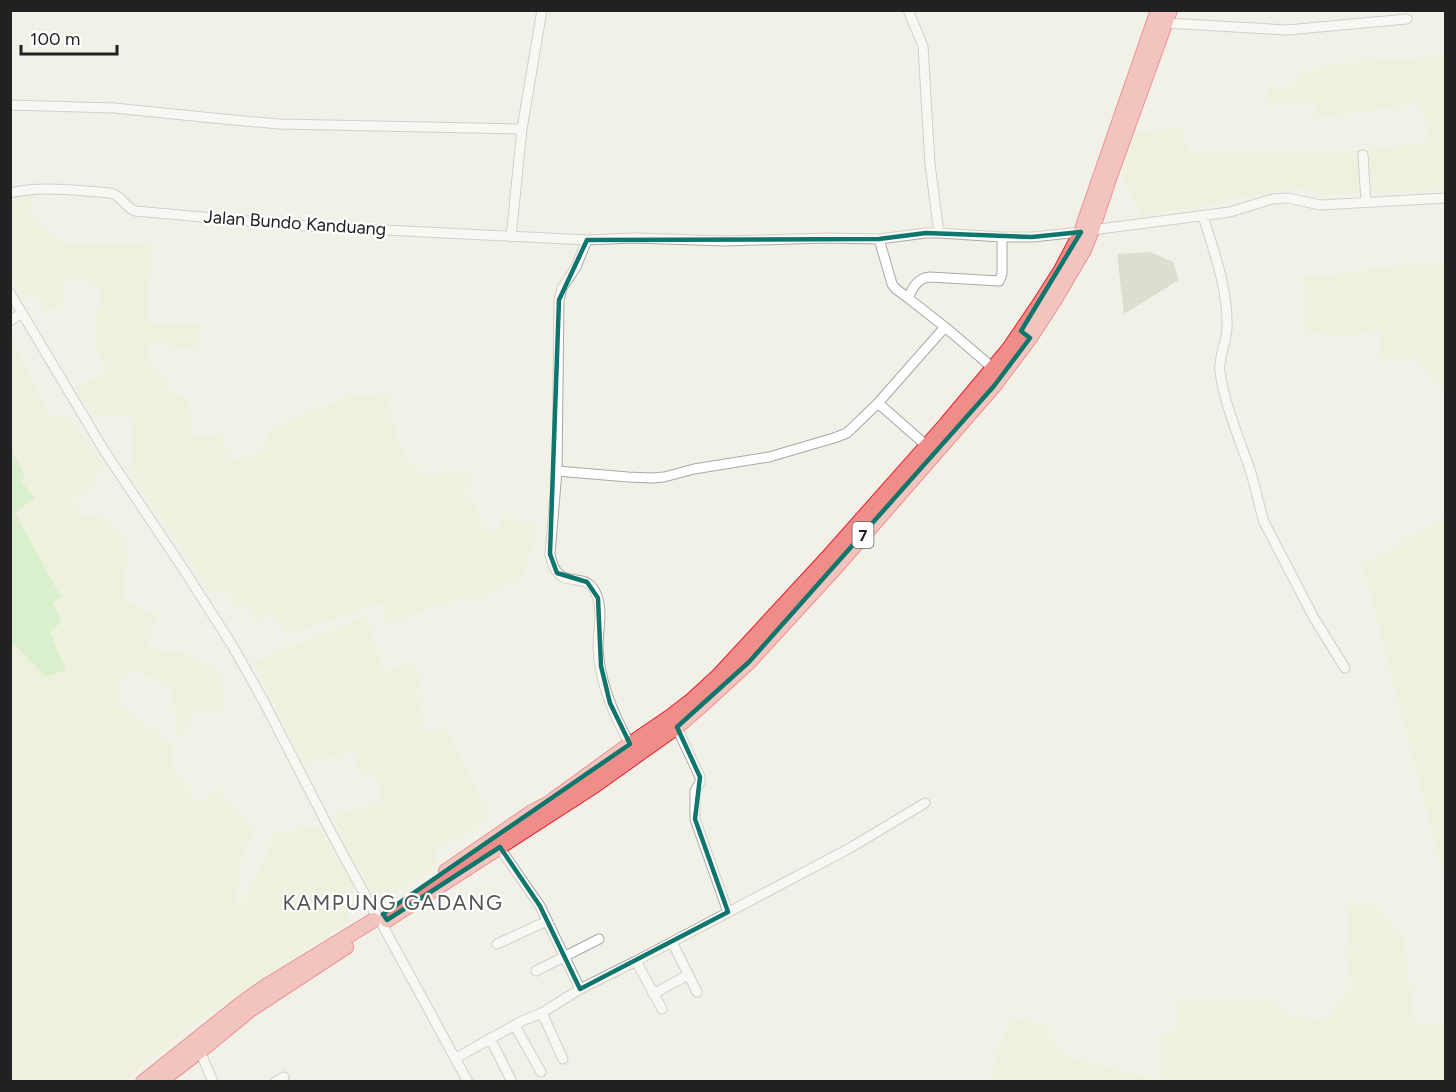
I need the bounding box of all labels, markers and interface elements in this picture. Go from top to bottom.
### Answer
scale bar [21,18,117,56]
text: 100 m [30,28,80,50]
street label: Jalan Bundo Kanduang [203,206,387,240]
road number: 7 [852,522,874,548]
district label: KAMPUNG GADANG [282,890,504,915]

